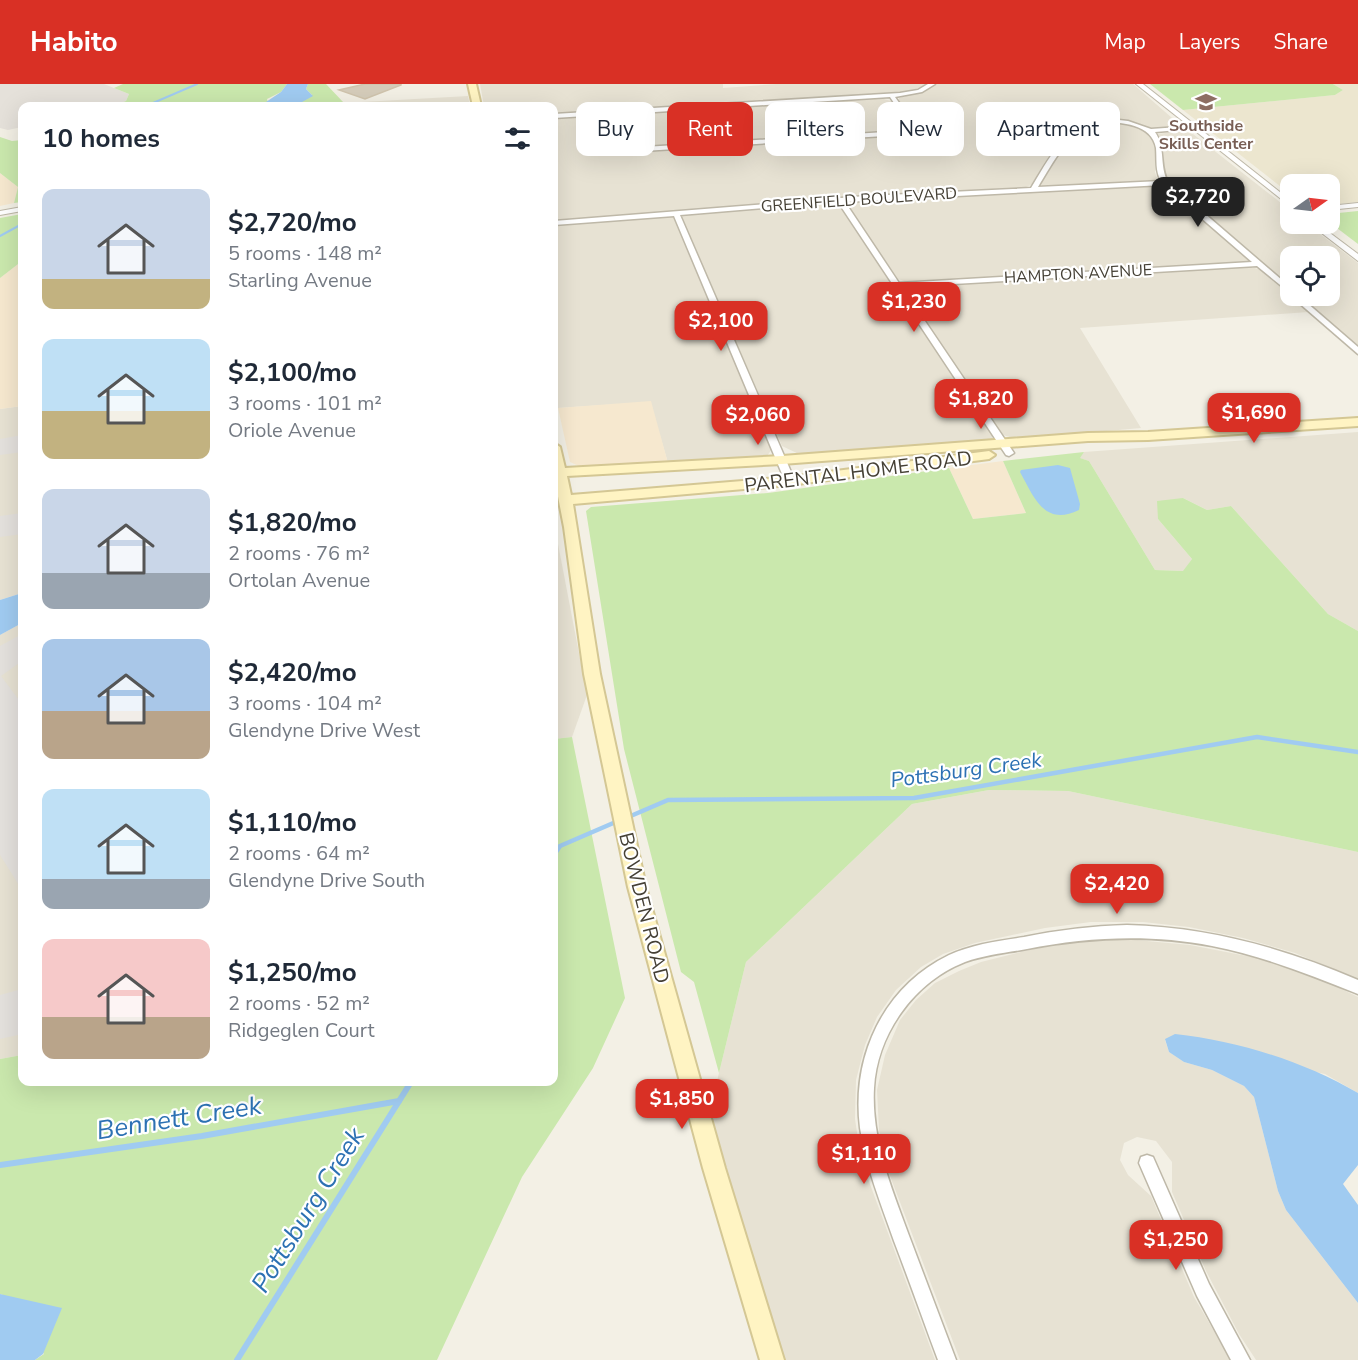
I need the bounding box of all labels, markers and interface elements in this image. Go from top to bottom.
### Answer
text: Habito [30,23,118,61]
text: Map [1104,28,1146,56]
text: Layers [1179,28,1240,56]
text: Share [1273,28,1328,56]
school or university icon: Southside Skills Center [1194,90,1218,114]
chip: Buy [576,102,655,156]
chip: Rent [667,102,753,156]
chip: Filters [765,102,865,156]
chip: New [877,102,964,156]
chip: Apartment [976,102,1120,156]
place label: Southside Skills Center [1159,115,1254,155]
text: 10 homes [42,121,160,156]
icon: filters [501,122,534,155]
north arrow [1280,174,1340,234]
map controls [1280,174,1340,306]
pin: $2,720 [1149,177,1247,228]
street label: GREENFIELD BOULEVARD [760,182,958,218]
text: $2,720 [1166,183,1230,210]
text: $2,720/mo [228,205,357,240]
icon: home [90,213,162,285]
text: 5 rooms · 148 m² [228,240,382,267]
button: locate [1280,246,1340,306]
street label: HAMPTON AVENUE [1003,259,1153,289]
text: Starling Avenue [228,267,372,294]
pin: $1,230 [865,282,963,333]
text: $1,230 [882,288,946,315]
pin: $2,100 [672,301,770,352]
text: $2,100 [689,307,753,334]
text: $2,100/mo [228,355,357,390]
icon: home [90,363,162,435]
pin: $1,820 [932,379,1030,430]
text: $1,820 [949,385,1013,412]
text: 3 rooms · 101 m² [228,390,382,417]
pin: $1,690 [1205,393,1303,444]
pin: $2,060 [709,395,807,446]
text: $1,690 [1222,399,1286,426]
text: $2,060 [726,401,790,428]
text: Oriole Avenue [228,417,356,444]
street label: PARENTAL HOME ROAD [743,445,973,499]
text: $1,820/mo [228,505,357,540]
icon: home [90,513,162,585]
text: 2 rooms · 76 m² [228,540,370,567]
text: Ortolan Avenue [228,567,370,594]
text: $2,420/mo [228,655,357,690]
icon: home [90,663,162,735]
text: 3 rooms · 104 m² [228,690,382,717]
text: Glendyne Drive West [228,717,420,744]
water label: Pottsburg Creek [889,745,1044,794]
text: $1,110/mo [228,805,357,840]
icon: home [90,813,162,885]
street label: BOWDEN ROAD [612,830,676,986]
text: 2 rooms · 64 m² [228,840,370,867]
pin: $2,420 [1068,864,1166,915]
text: Glendyne Drive South [228,867,425,894]
text: $2,420 [1085,870,1149,897]
text: $1,250/mo [228,955,357,990]
icon: home [90,963,162,1035]
text: 2 rooms · 52 m² [228,990,370,1017]
text: Ridgeglen Court [228,1017,375,1044]
pin: $1,850 [633,1079,731,1130]
text: $1,850 [650,1085,714,1112]
water label: Bennett Creek [94,1088,265,1148]
water label: Pottsburg Creek [243,1120,373,1299]
pin: $1,110 [815,1134,913,1185]
text: $1,110 [832,1140,896,1167]
pin: $1,250 [1127,1220,1225,1271]
text: $1,250 [1144,1226,1208,1253]

